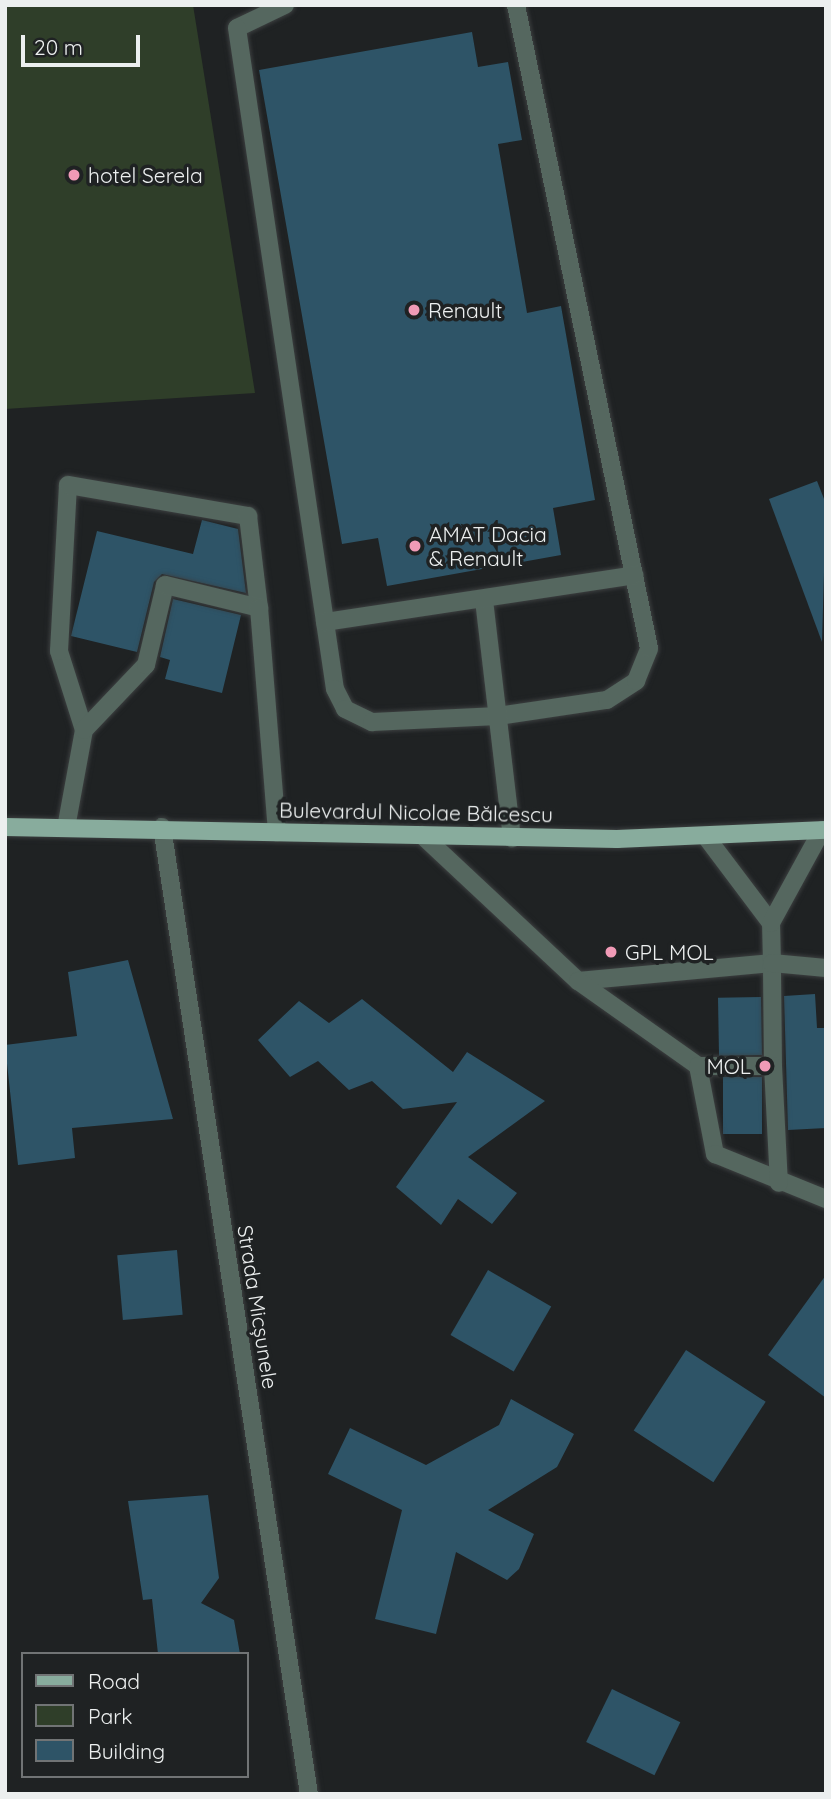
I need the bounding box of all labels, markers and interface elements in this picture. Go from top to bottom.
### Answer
scale bar [24,21,144,65]
text: 20 m [34,34,83,60]
place label: hotel Serela [88,162,203,188]
marker: hotel Serela [66,167,82,183]
place label: Renault [428,297,502,323]
marker: Renault [406,302,422,318]
place label: AMAT Dacia & Renault [429,521,547,571]
marker: AMAT Dacia & Renault [407,538,423,554]
street label: Bulevardul Nicolae Bălcescu [279,797,553,827]
place label: GPL MOL [625,939,714,965]
marker: GPL MOL [603,944,619,960]
place label: MOL [706,1053,751,1079]
marker: MOL [757,1058,773,1074]
street label: Strada Micșunele [233,1223,283,1391]
legend [21,1652,248,1778]
text: Road [88,1668,140,1694]
text: Park [88,1703,132,1729]
text: Building [88,1738,165,1764]

